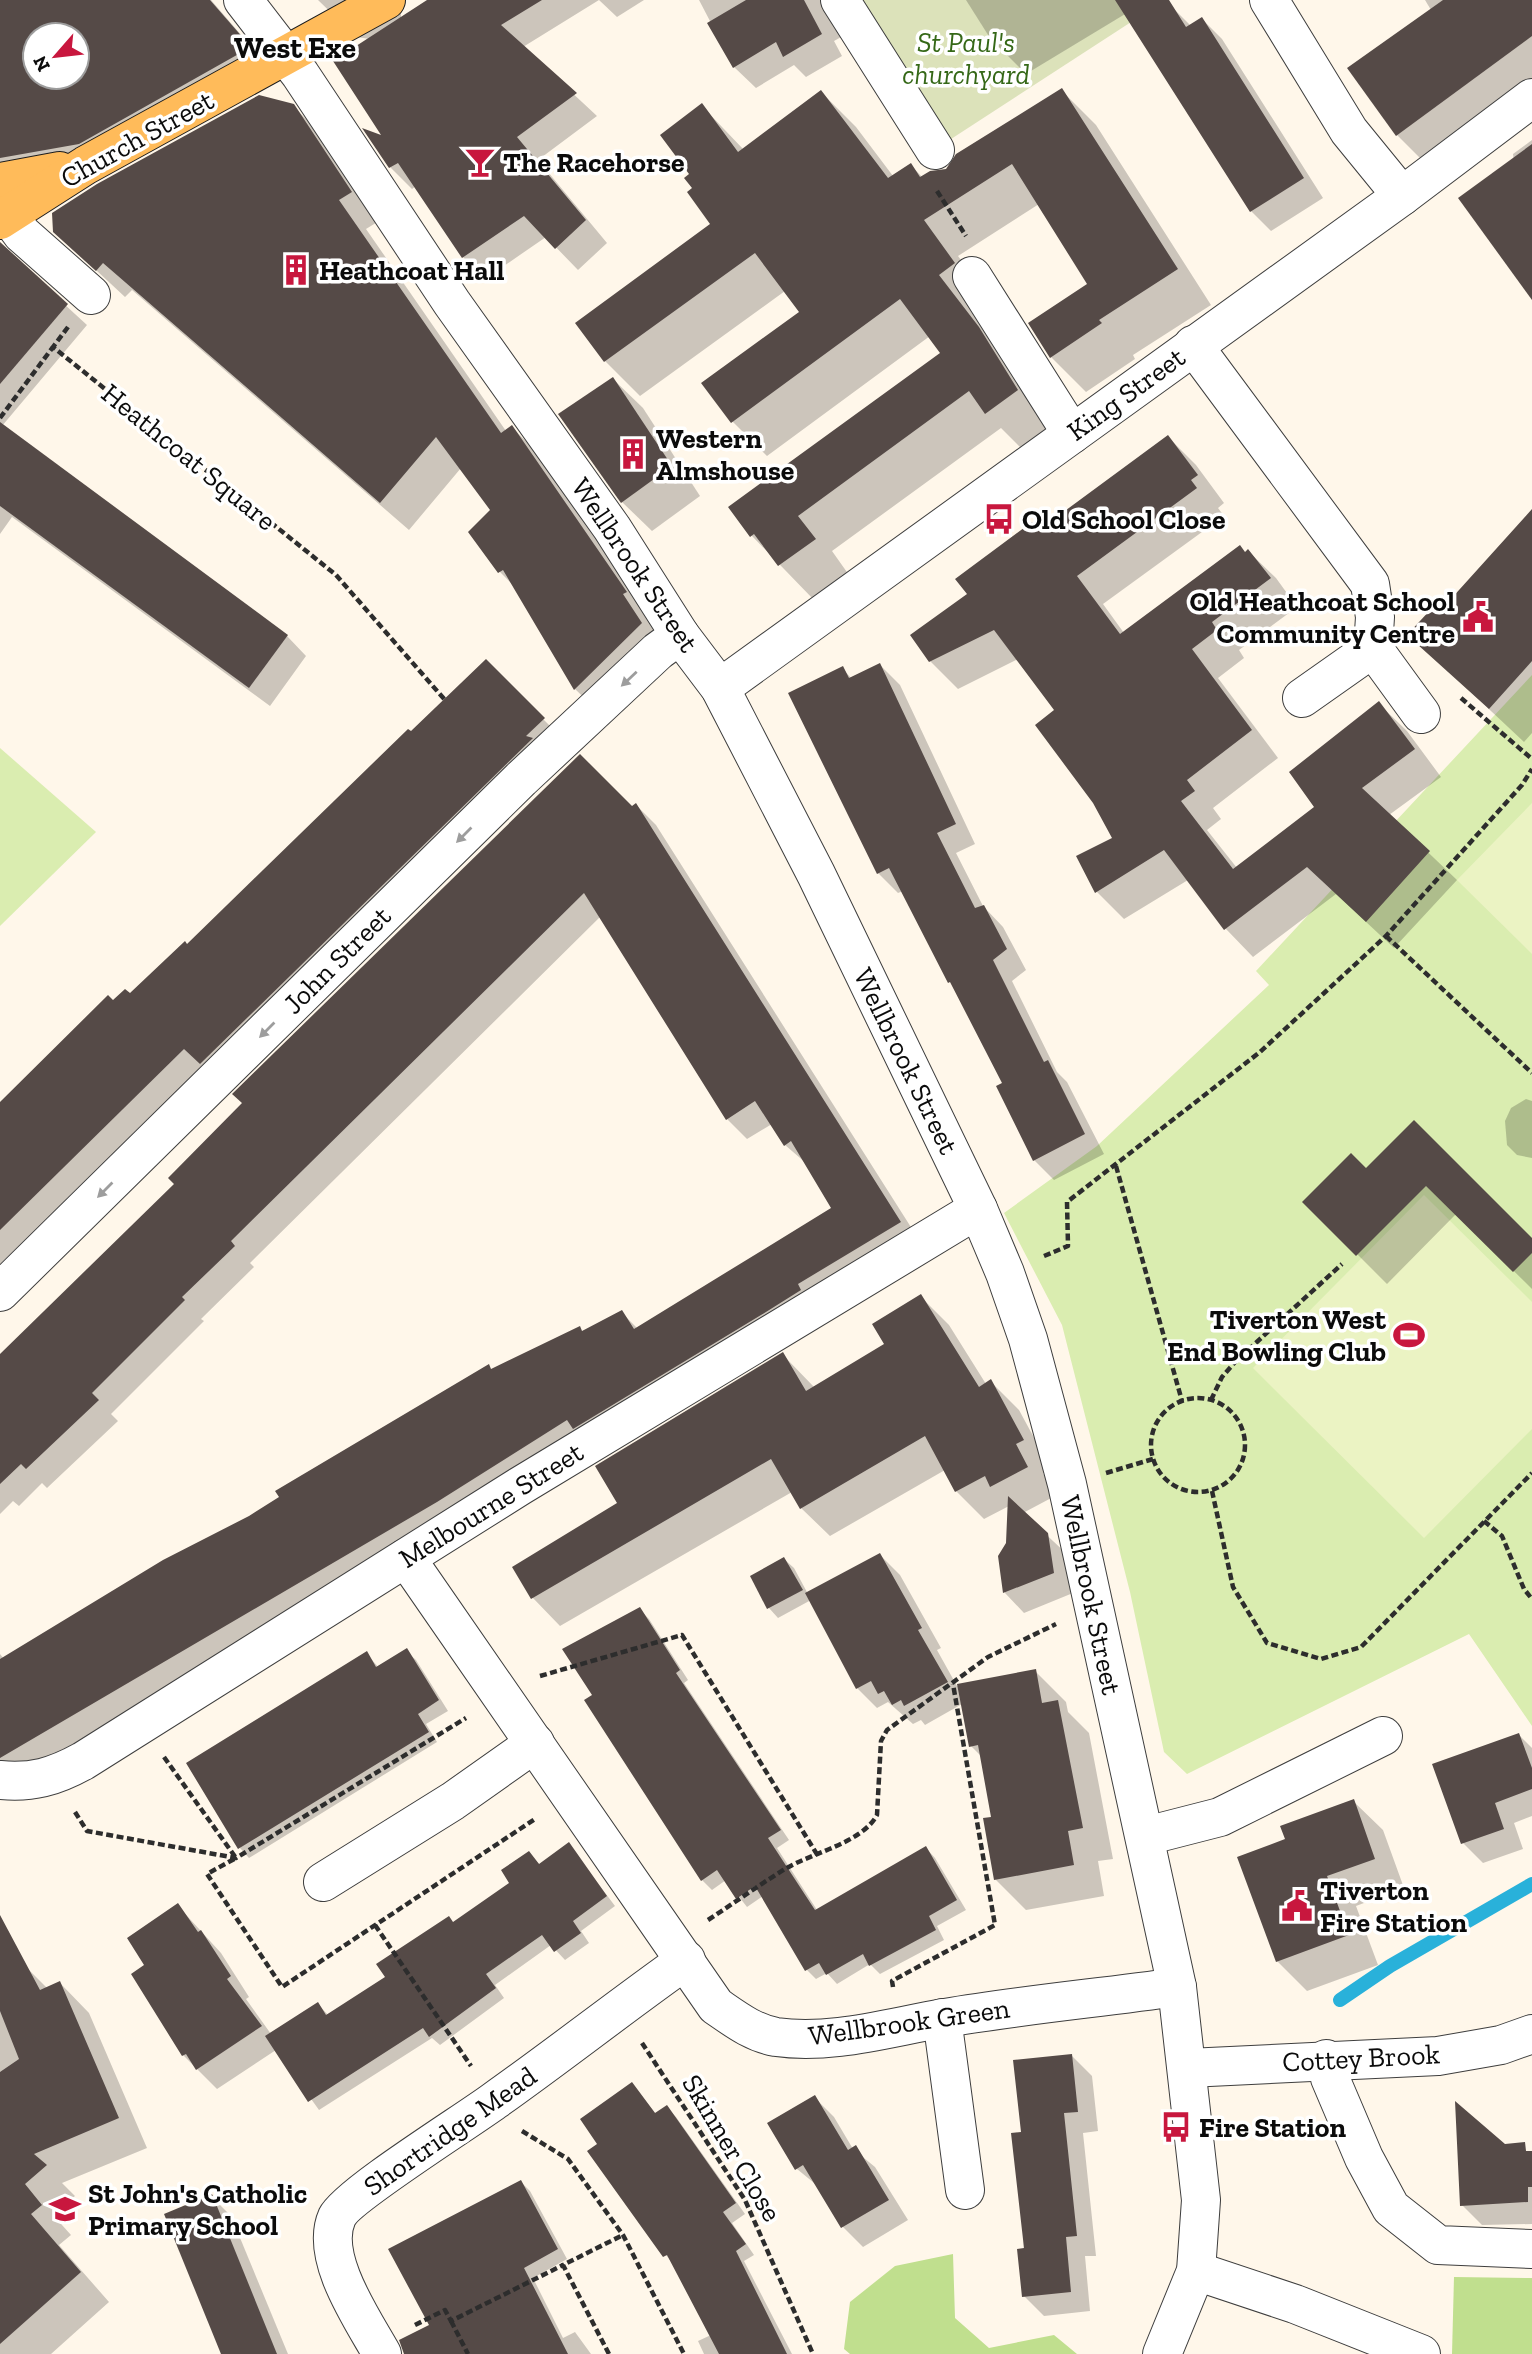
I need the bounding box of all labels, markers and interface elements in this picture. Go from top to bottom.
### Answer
north arrow [21,21,91,91]
park label: St Paul's churchyard [902,26,1030,91]
district label: West Exe [234,30,356,66]
text: N [28,52,55,76]
street label: Church Street [55,83,220,195]
bar icon: The Racehorse [463,145,497,179]
place label: The Racehorse [503,146,685,179]
building icon: Heathcoat Hall [279,253,313,287]
place label: Heathcoat Hall [319,254,504,287]
street label: King Street [1061,340,1192,448]
street label: Heathcoat Square [95,377,283,537]
place label: Western Almshouse [656,422,794,487]
building icon: Western Almshouse [616,437,650,471]
street label: Wellbrook Street [565,472,706,659]
bus stop icon: Old School Close [982,502,1016,536]
place label: Old School Close [1022,503,1225,536]
place label: Old Heathcoat School Community Centre [1190,585,1455,650]
public building icon: Old Heathcoat School Community Centre [1461,600,1495,634]
one-way arrow [621,670,638,686]
one-way arrow [455,827,472,844]
street label: John Street [276,899,398,1021]
street label: Wellbrook Street [847,963,966,1160]
one-way arrow [259,1021,276,1037]
one-way arrow [97,1181,114,1197]
place label: Tiverton West End Bowling Club [1167,1303,1387,1368]
sports icon: Tiverton West End Bowling Club [1392,1318,1426,1352]
street label: Melbourne Street [393,1435,590,1575]
street label: Wellbrook Street [1054,1492,1128,1698]
place label: Tiverton Fire Station [1320,1874,1467,1939]
public building icon: Tiverton Fire Station [1280,1889,1314,1923]
street label: Wellbrook Green [806,1992,1012,2052]
street label: Cottey Brook [1281,2037,1441,2079]
street label: Shortridge Mead [357,2059,543,2203]
street label: Skinner Close [675,2069,789,2227]
bus stop icon: Fire Station [1159,2110,1193,2144]
place label: Fire Station [1199,2111,1346,2144]
place label: St John's Catholic Primary School [88,2177,307,2242]
school or university icon: St John's Catholic Primary School [48,2192,82,2226]

